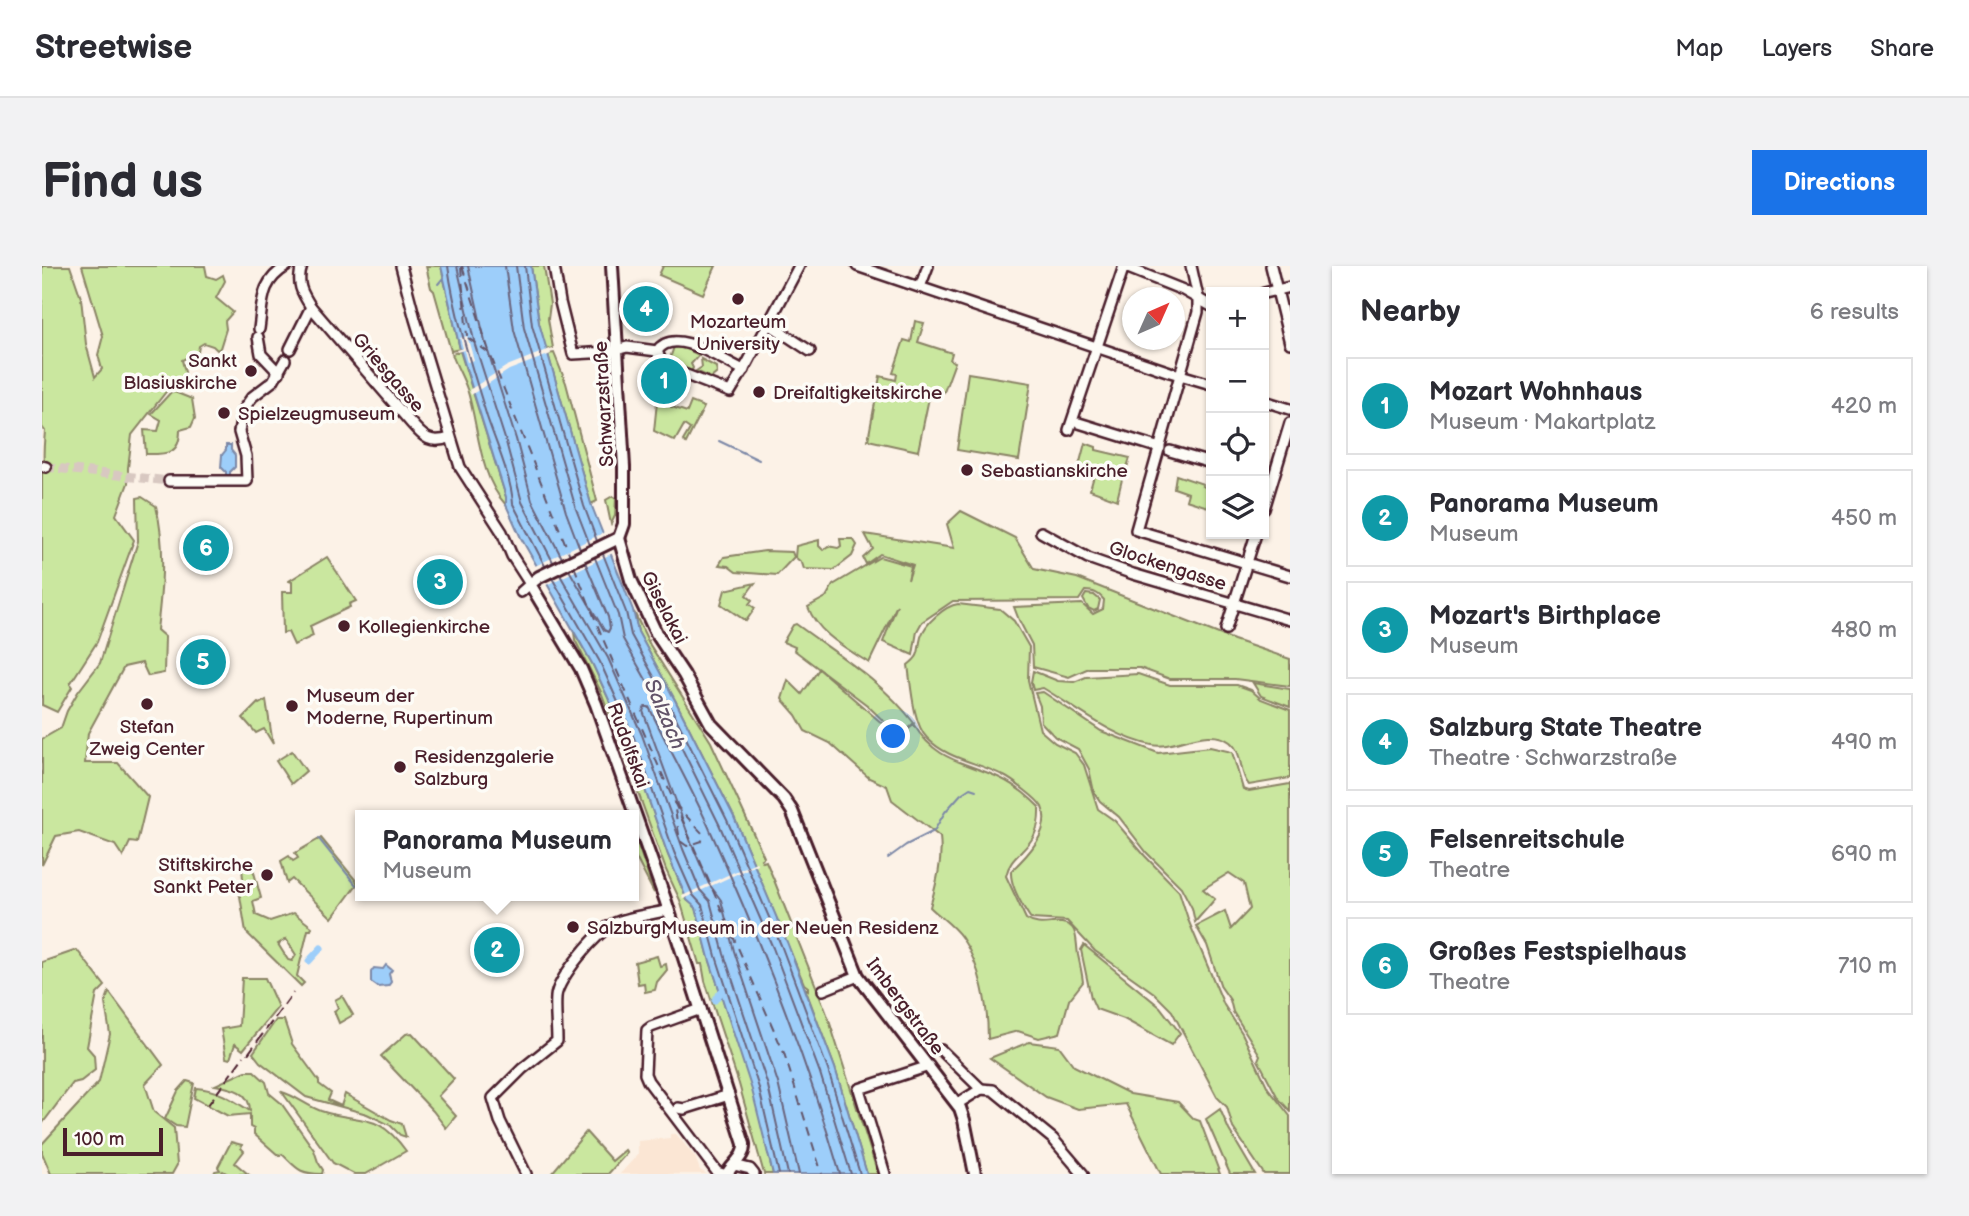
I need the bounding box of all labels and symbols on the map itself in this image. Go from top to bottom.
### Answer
pin: 4 [623,283,669,335]
north arrow [1122,287,1185,350]
marker: Mozarteum University [730,291,746,307]
place label: Mozarteum University [690,311,786,356]
street label: Griesgasse [347,328,429,418]
street label: Schwarzstraße [590,340,619,467]
place label: Sankt Blasiuskirche [123,350,237,395]
pin: 1 [641,355,687,407]
marker: Sankt Blasiuskirche [243,363,259,379]
place label: Dreifaltigkeitskirche [773,382,942,405]
marker: Dreifaltigkeitskirche [751,384,767,400]
place label: Spielzeugmuseum [238,403,395,426]
marker: Spielzeugmuseum [216,405,232,421]
place label: Sebastianskirche [981,460,1128,483]
marker: Sebastianskirche [959,462,975,478]
pin: 6 [183,522,229,574]
street label: Glockengasse [1106,537,1229,596]
pin: 3 [417,556,463,608]
street label: Giselakai [636,568,692,648]
place label: Kollegienkirche [358,616,490,639]
marker: Kollegienkirche [336,618,352,634]
pin: 5 [180,636,226,688]
water label: Salzach [639,675,691,754]
place label: Museum der Moderne, Rupertinum [306,685,493,730]
marker: Stefan Zweig Center [139,696,155,712]
marker: Museum der Moderne, Rupertinum [284,698,300,714]
street label: Rudolfskai [602,700,654,791]
place label: Stefan Zweig Center [89,716,206,761]
your location [876,719,910,753]
place label: Residenzgalerie Salzburg [414,746,554,791]
marker: Residenzgalerie Salzburg [392,759,408,775]
place label: Stiftskirche Sankt Peter [153,854,254,899]
marker: Stiftskirche Sankt Peter [259,867,275,883]
place label: SalzburgMuseum in der Neuen Residenz [587,917,939,940]
marker: SalzburgMuseum in der Neuen Residenz [565,919,581,935]
pin: 2 [474,924,520,976]
street label: Imbergstraße [861,954,949,1060]
scale bar [63,1125,163,1157]

